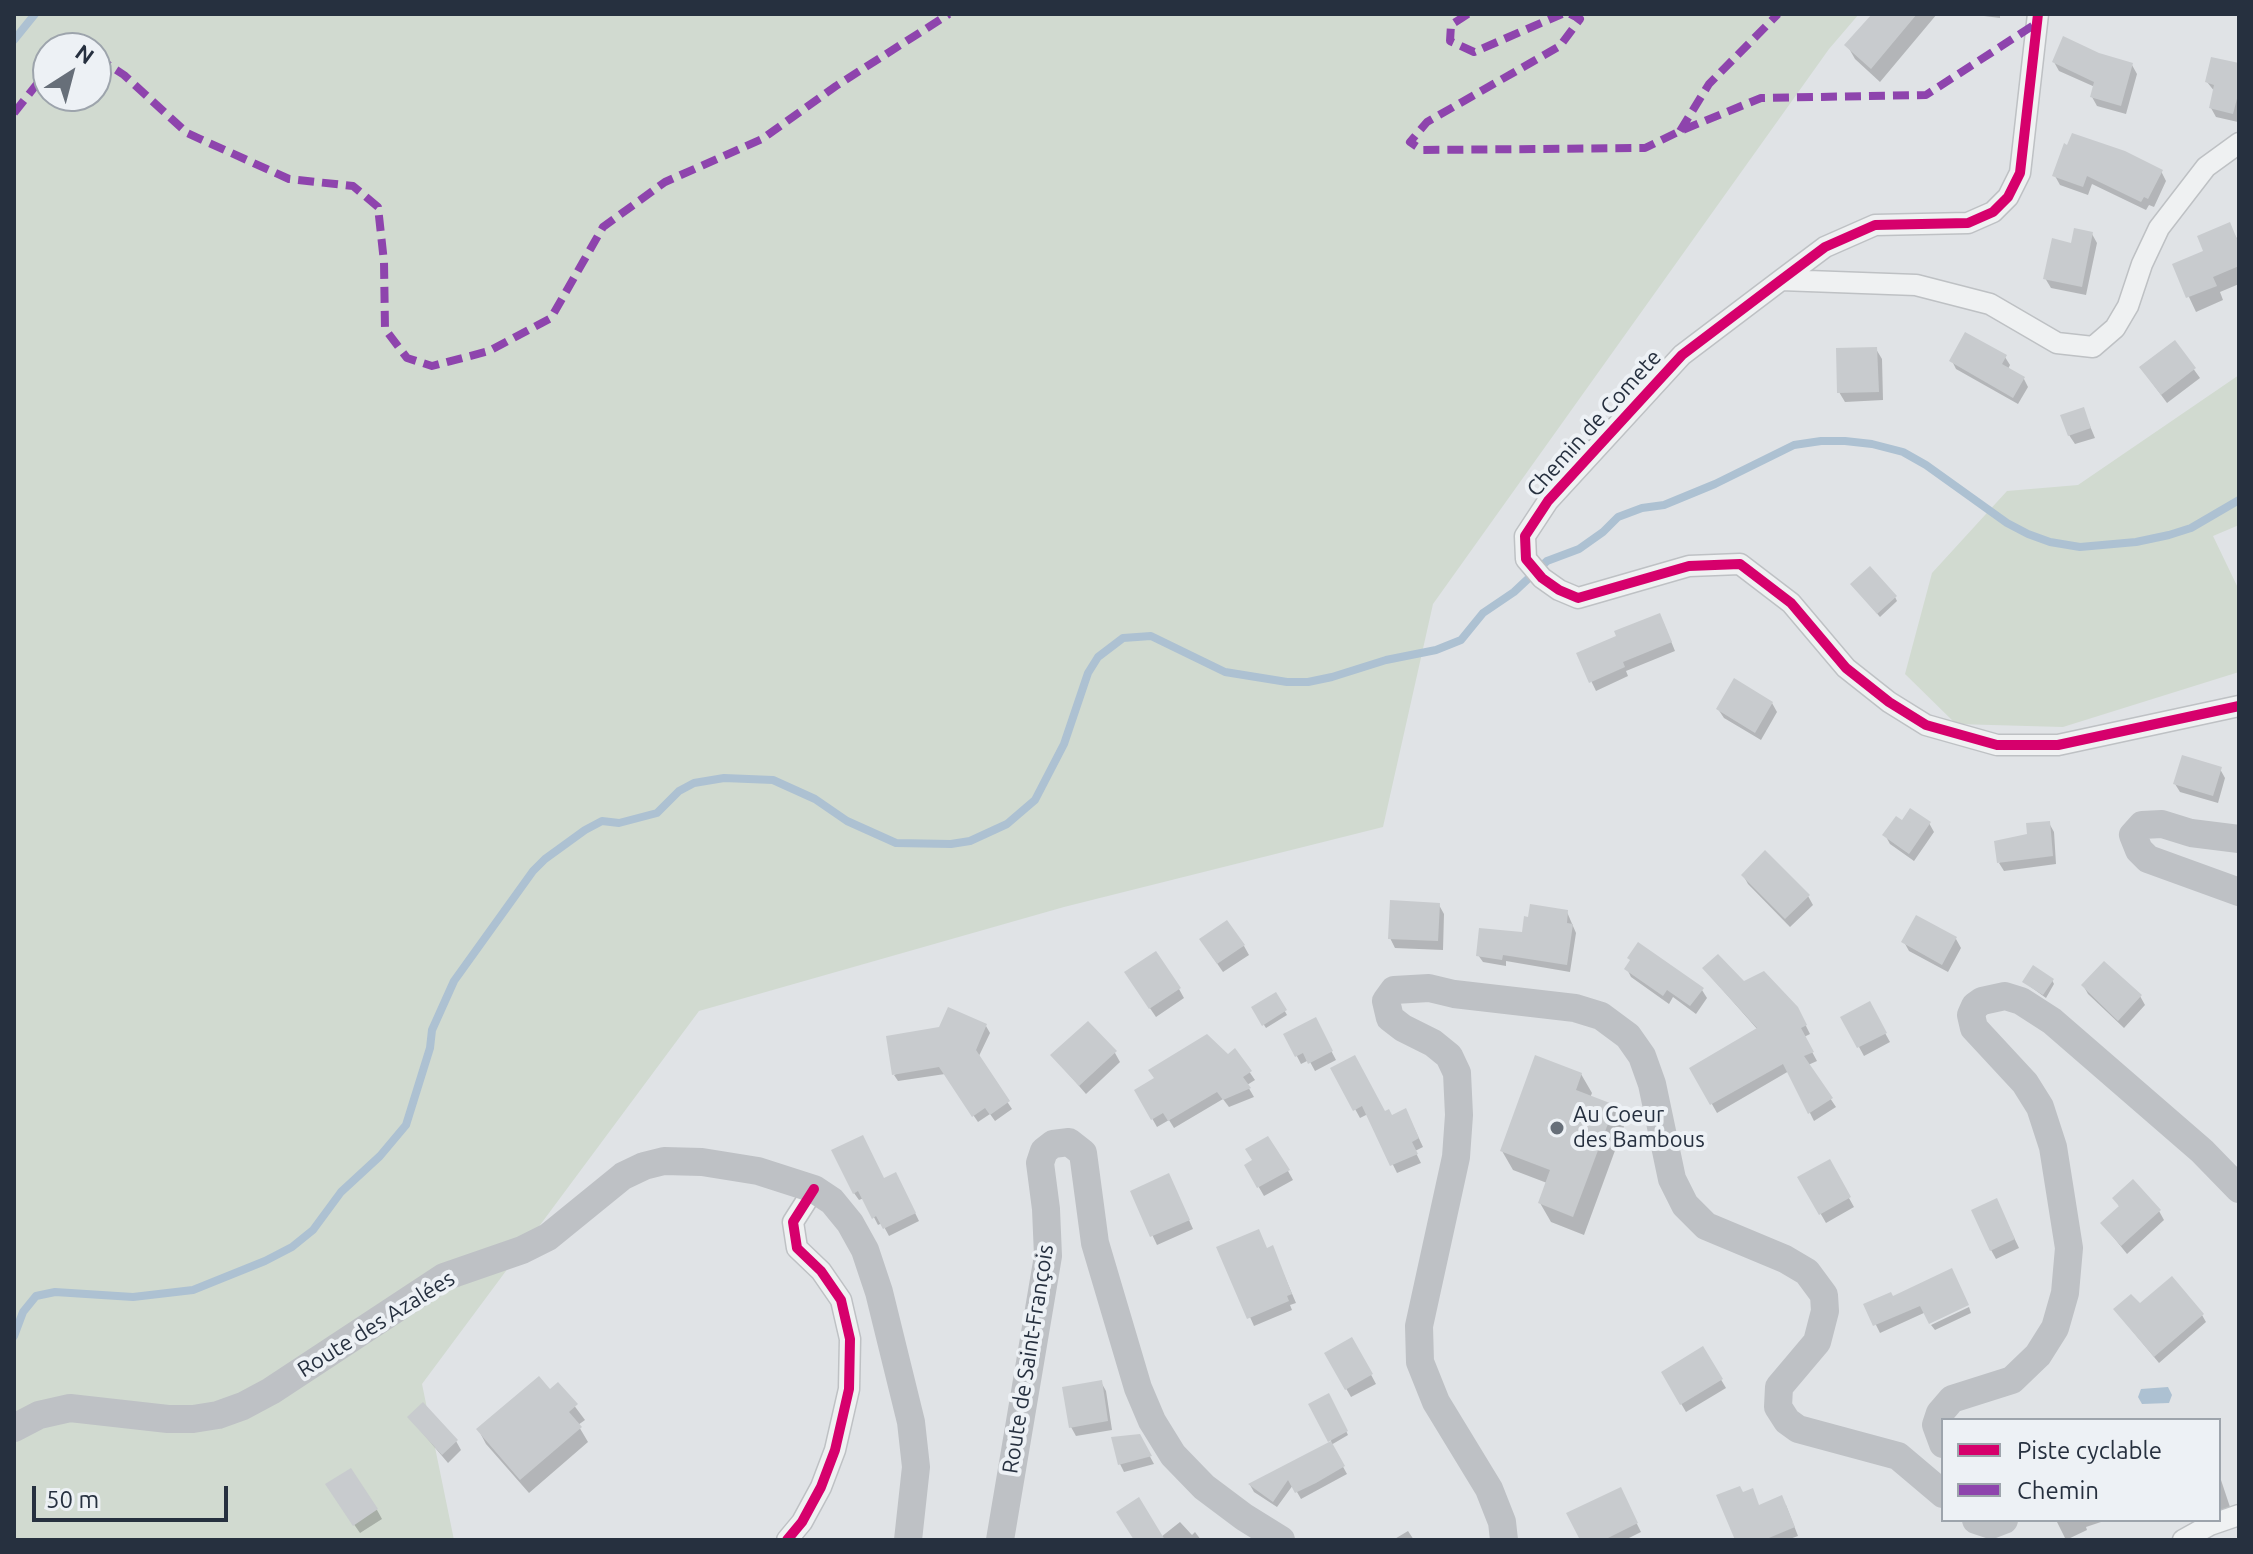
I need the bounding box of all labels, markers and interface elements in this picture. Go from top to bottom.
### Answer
north arrow [32,32,112,112]
text: N [71,39,99,69]
street label: Chemin de Comete [1521,344,1667,502]
place label: Au Coeur des Bambous [1573,1102,1705,1154]
marker: Au Coeur des Bambous [1548,1119,1566,1137]
street label: Route de Saint-François [997,1243,1059,1475]
street label: Route des Azalées [293,1265,459,1383]
legend [1941,1418,2221,1522]
text: Piste cyclable [2017,1437,2162,1464]
scale bar [36,1470,232,1520]
text: Chemin [2017,1477,2099,1504]
text: 50 m [46,1486,99,1513]

